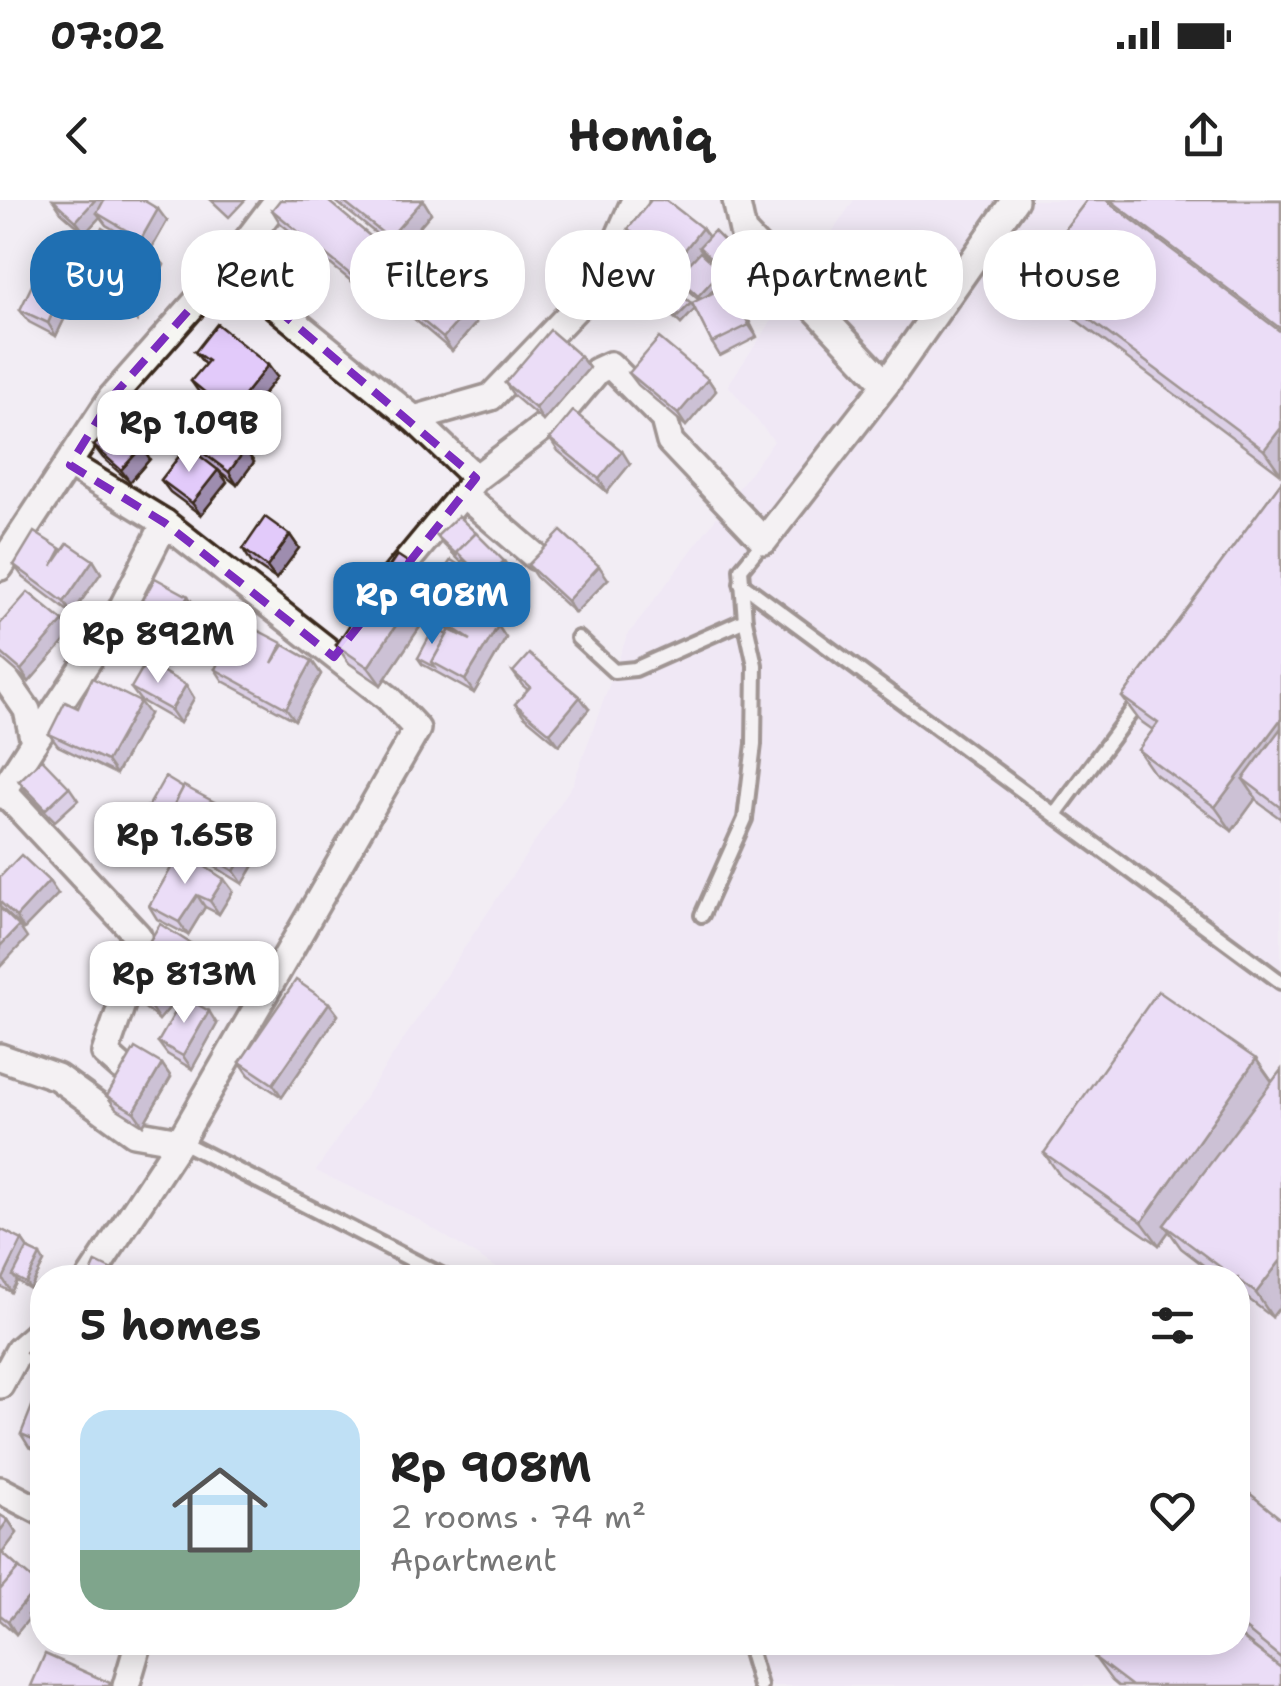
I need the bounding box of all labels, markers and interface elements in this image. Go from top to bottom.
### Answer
text: 07:02 [50,10,165,61]
text: Homiq [568,105,713,165]
icon: back [50,108,105,163]
icon: share [1176,108,1231,163]
chip: Buy [30,230,161,320]
chip: Rent [181,230,330,320]
chip: Filters [350,230,525,320]
chip: New [545,230,691,320]
chip: Apartment [711,230,963,320]
chip: House [983,230,1156,320]
pin: Rp 1.09B [86,390,292,475]
text: Rp 1.09B [119,401,259,444]
pin: Rp 908M [340,562,524,647]
text: Rp 908M [355,573,509,616]
pin: Rp 892M [66,601,250,686]
text: Rp 892M [82,612,234,655]
pin: Rp 1.65B [82,802,288,887]
text: Rp 1.65B [116,813,254,856]
pin: Rp 813M [92,941,276,1026]
text: Rp 813M [112,952,256,995]
text: 5 homes [80,1297,261,1353]
icon: filters [1145,1298,1200,1353]
text: Rp 908M [390,1439,591,1495]
icon: home [160,1450,280,1570]
icon: heart [1145,1483,1200,1538]
text: 2 rooms · 74 m² [390,1495,646,1538]
text: Apartment [390,1538,557,1581]

